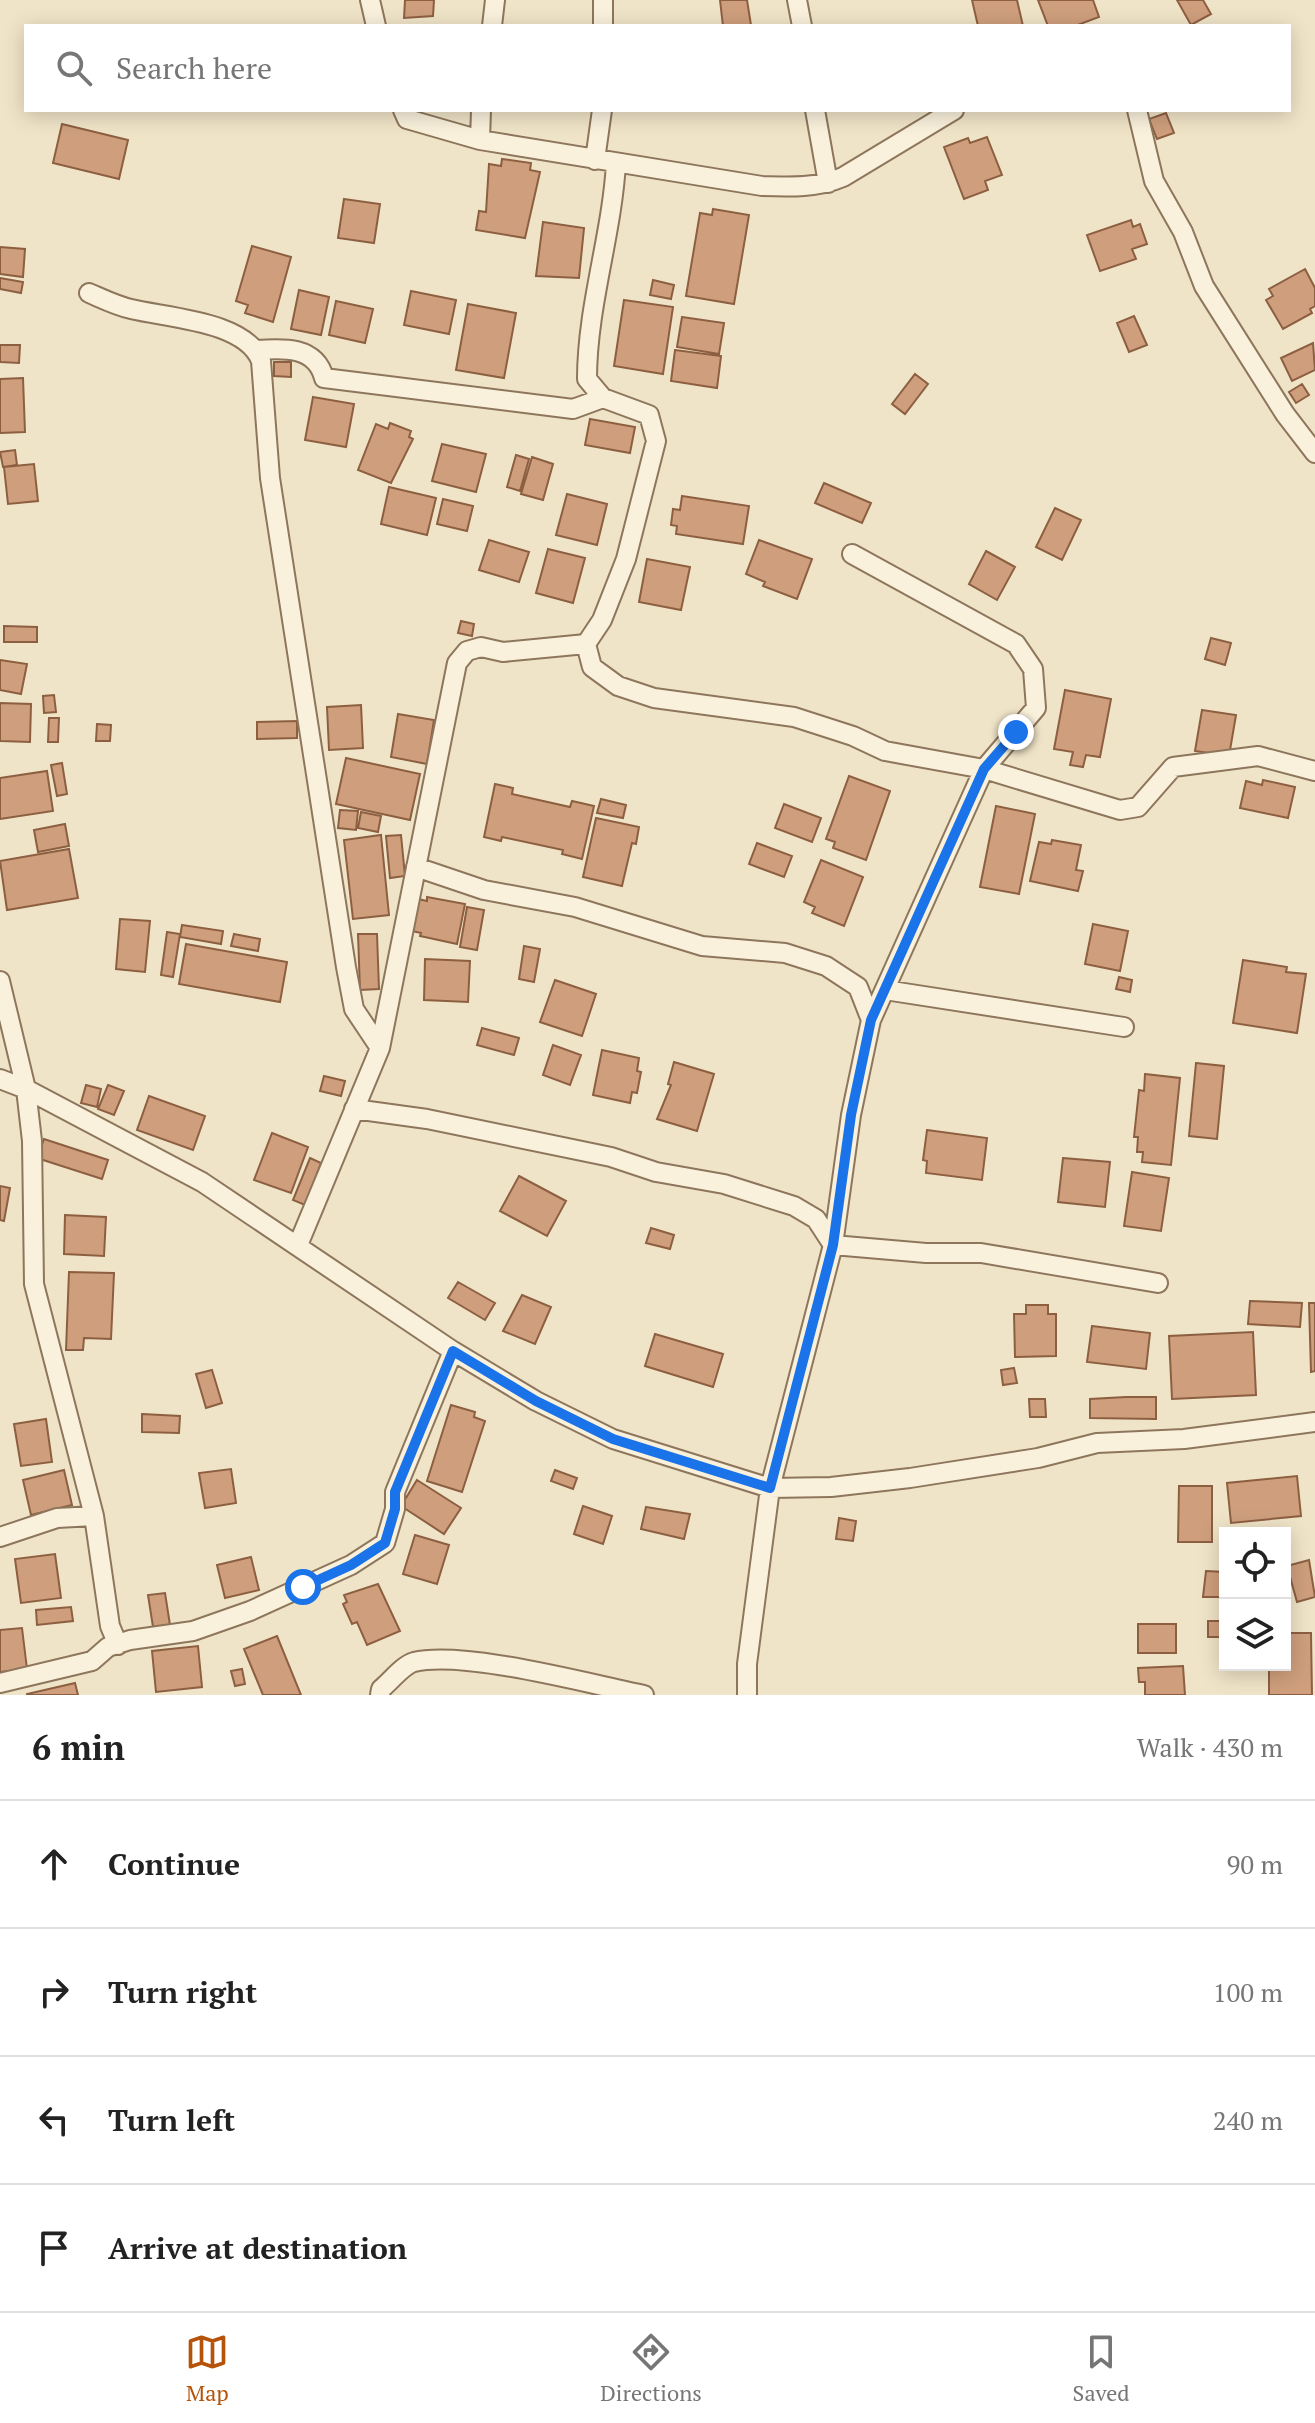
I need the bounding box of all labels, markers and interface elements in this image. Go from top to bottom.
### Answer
search box [24,24,1291,112]
icon: search [52,46,96,90]
text: Search here [116,48,272,88]
route end [998,714,1034,750]
map controls [1219,1527,1291,1671]
button: locate [1219,1527,1291,1599]
route start [285,1569,321,1605]
button: layers [1219,1599,1291,1671]
text: 6 min [32,1725,125,1770]
text: Walk · 430 m [1137,1730,1283,1764]
icon: ahead [32,1842,76,1886]
text: Continue [108,1844,240,1884]
text: 90 m [1227,1847,1283,1881]
icon: right [32,1970,76,2014]
text: Turn right [108,1972,257,2012]
text: 100 m [1213,1975,1283,2009]
icon: left [32,2098,76,2142]
text: Turn left [108,2100,235,2140]
text: 240 m [1213,2103,1283,2137]
icon: arrive [32,2226,76,2270]
text: Arrive at destination [108,2228,407,2268]
tab: Map [185,2330,229,2407]
tab: Directions [600,2330,702,2407]
tab: Saved [1073,2330,1130,2407]

